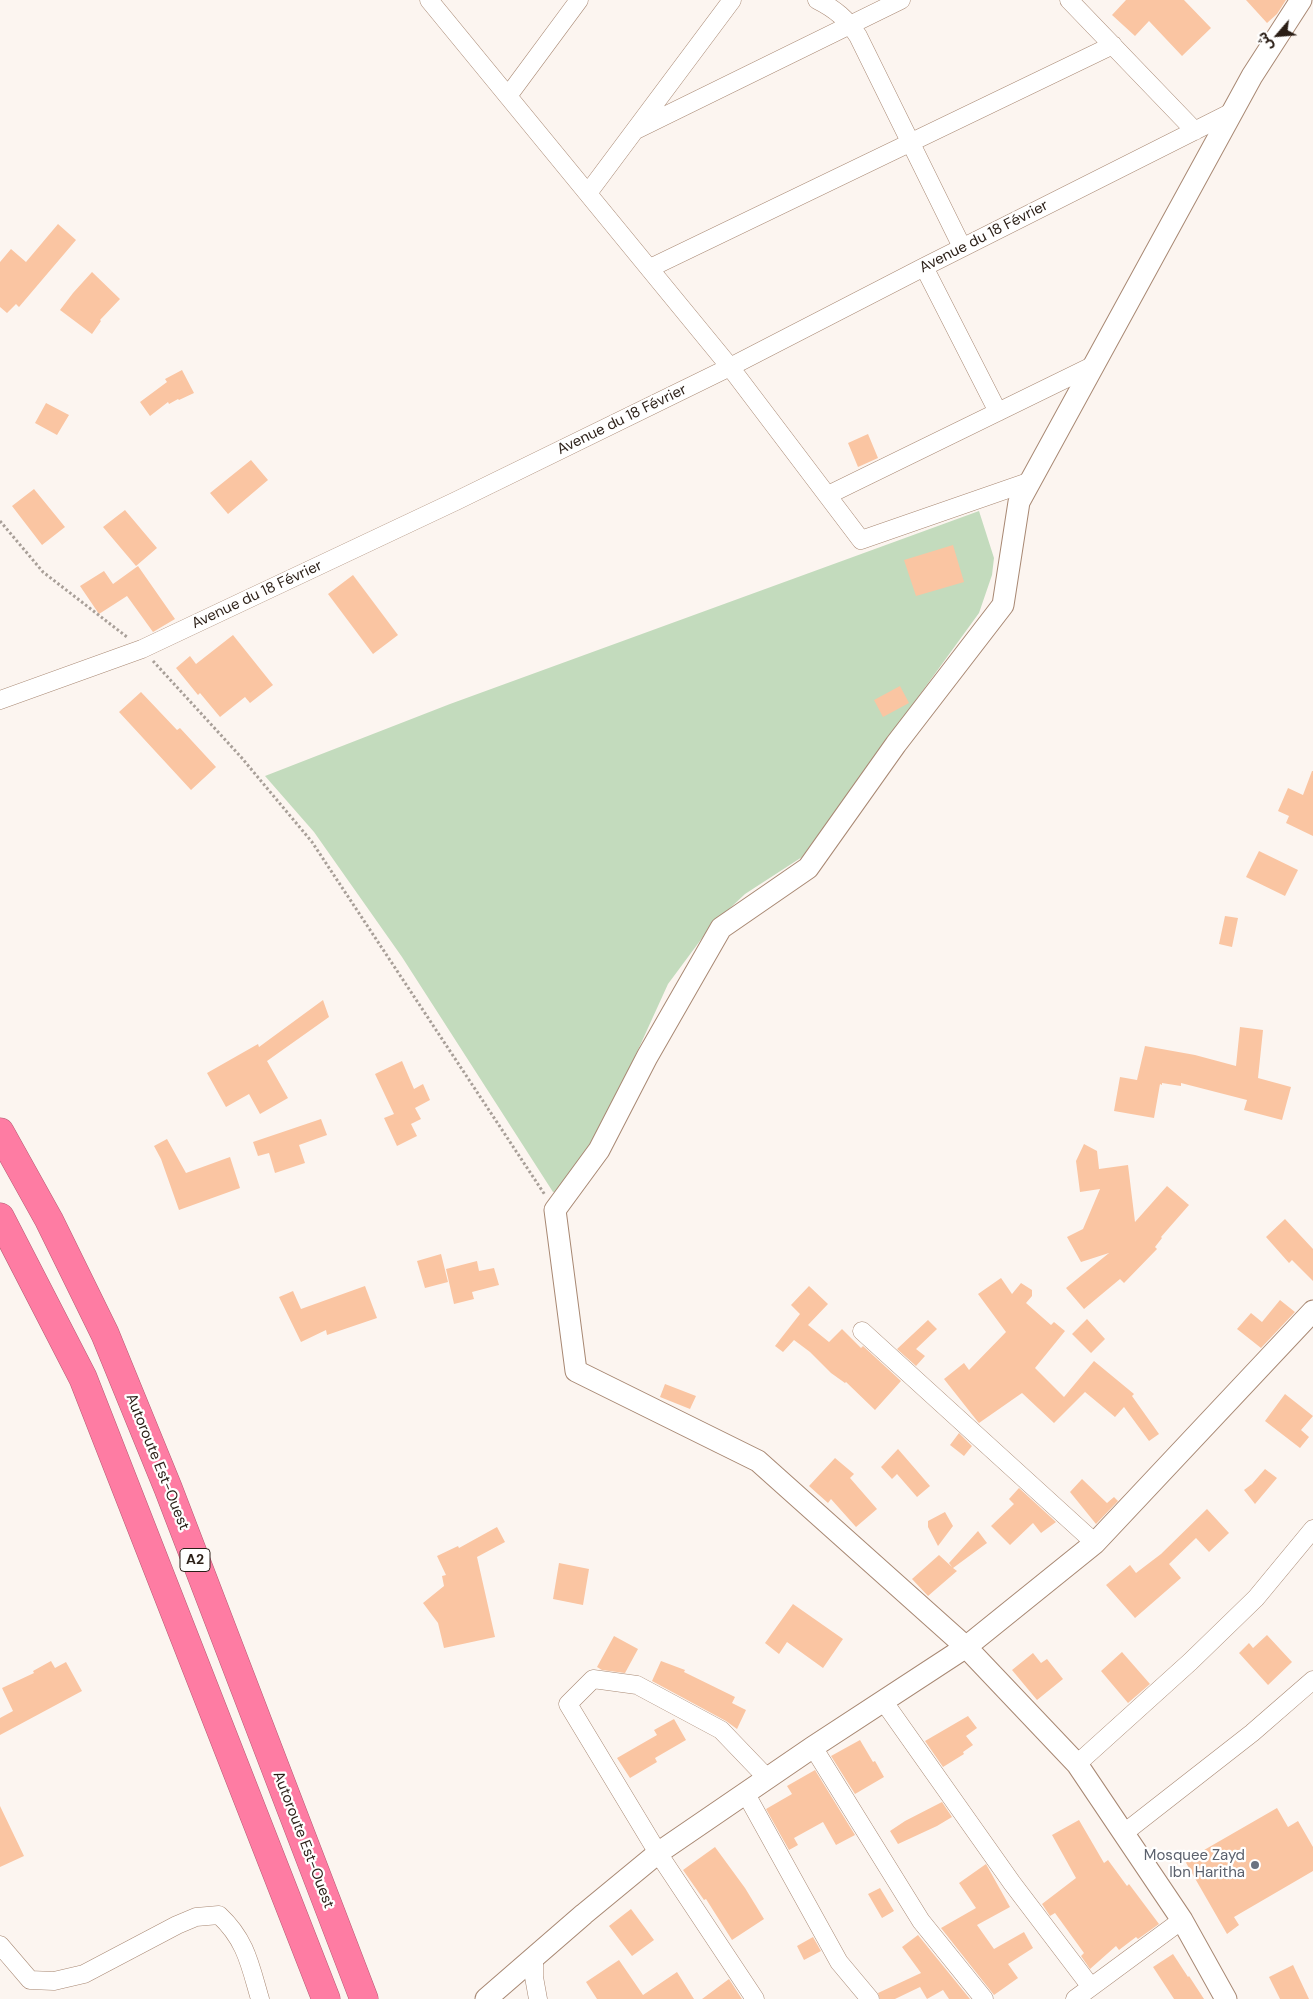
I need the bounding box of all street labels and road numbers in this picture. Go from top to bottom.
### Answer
street label: Avenue du 18 Février [917,197,1051,277]
street label: Avenue du 18 Février [554,381,690,459]
street label: Avenue du 18 Février [189,557,325,633]
street label: Autoroute Est-Ouest [121,1391,193,1533]
road number: A2 [180,1548,210,1572]
street label: Autoroute Est-Ouest [269,1769,337,1911]

